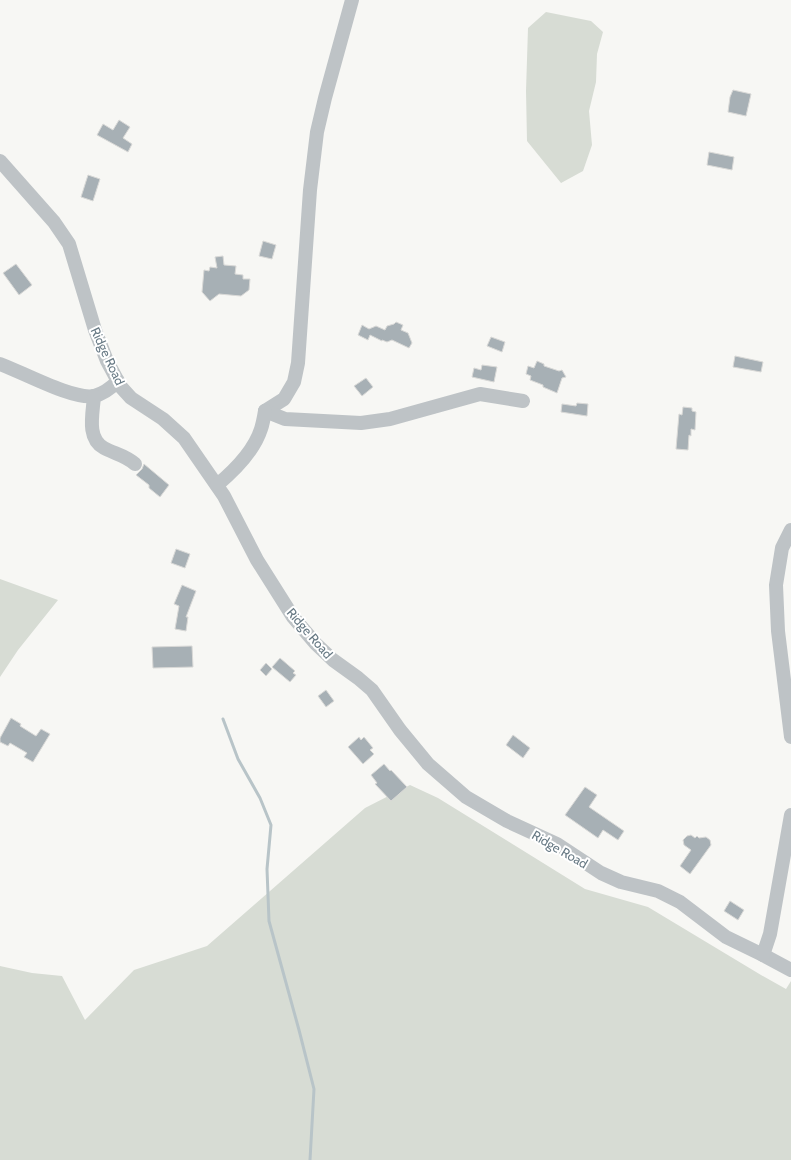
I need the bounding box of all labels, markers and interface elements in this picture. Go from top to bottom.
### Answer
street label: Ridge Road [88,325,128,387]
street label: Ridge Road [284,604,336,662]
street label: Ridge Road [529,827,591,871]

